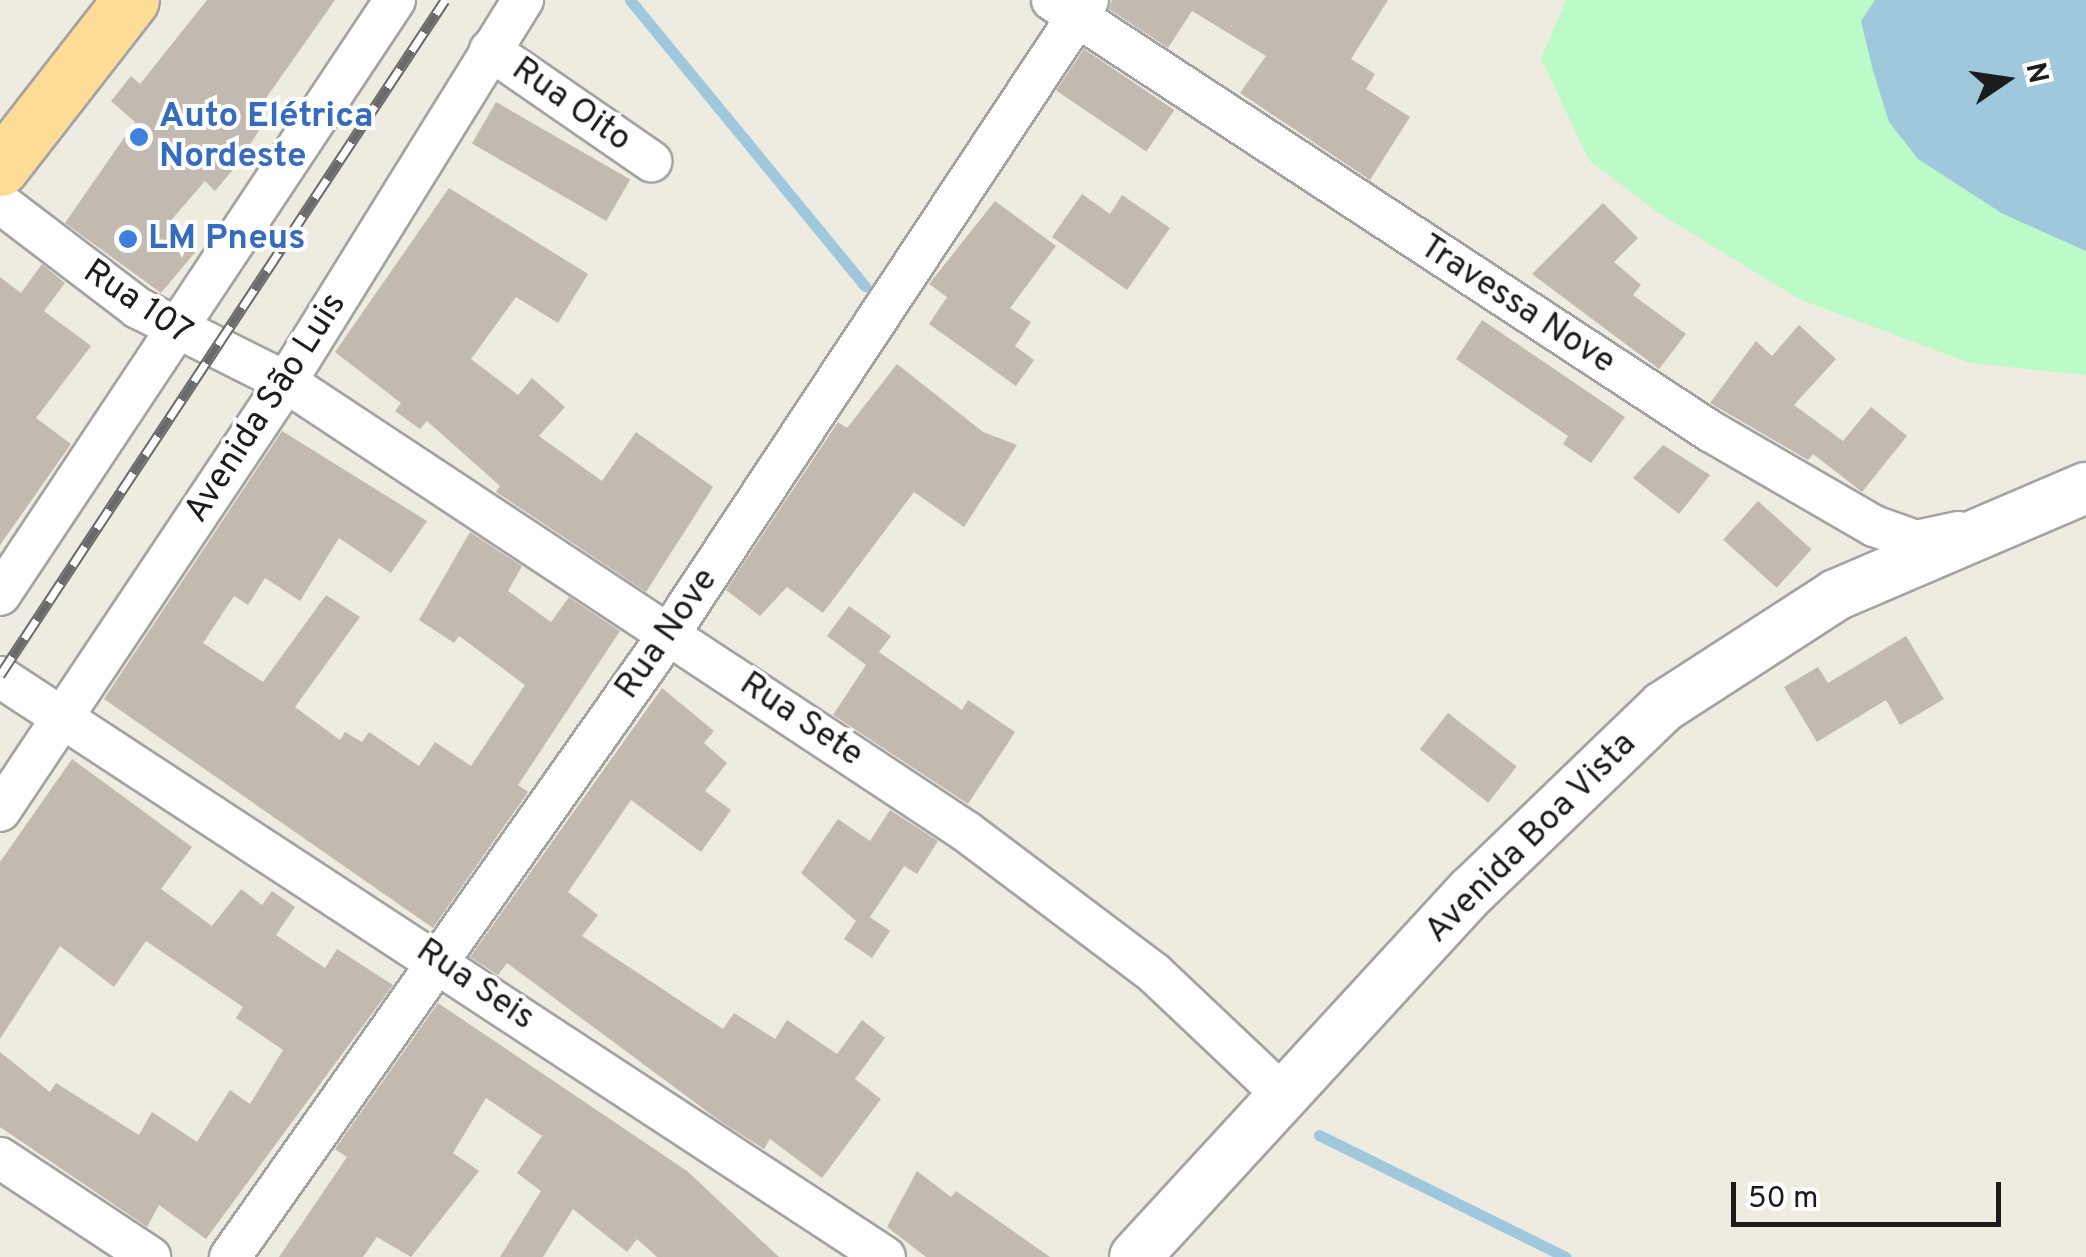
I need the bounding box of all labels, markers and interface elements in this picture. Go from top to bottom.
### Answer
north arrow [1956,30,2056,130]
street label: Rua Oito [503,49,639,161]
text: N [2015,59,2055,87]
place label: Auto Elétrica Nordeste [159,96,373,178]
marker: Auto Elétrica Nordeste [128,126,150,148]
place label: LM Pneus [148,218,306,260]
street label: Travessa Nove [1411,226,1623,384]
marker: LM Pneus [117,228,139,250]
street label: Rua 107 [75,251,199,355]
street label: Avenida São Luis [176,285,356,531]
street label: Rua Nove [607,560,727,708]
street label: Rua Sete [731,663,871,777]
street label: Avenida Boa Vista [1416,723,1646,953]
street label: Rua Seis [408,930,542,1040]
scale bar [1736,1162,2006,1224]
text: 50 m [1748,1181,1818,1218]

